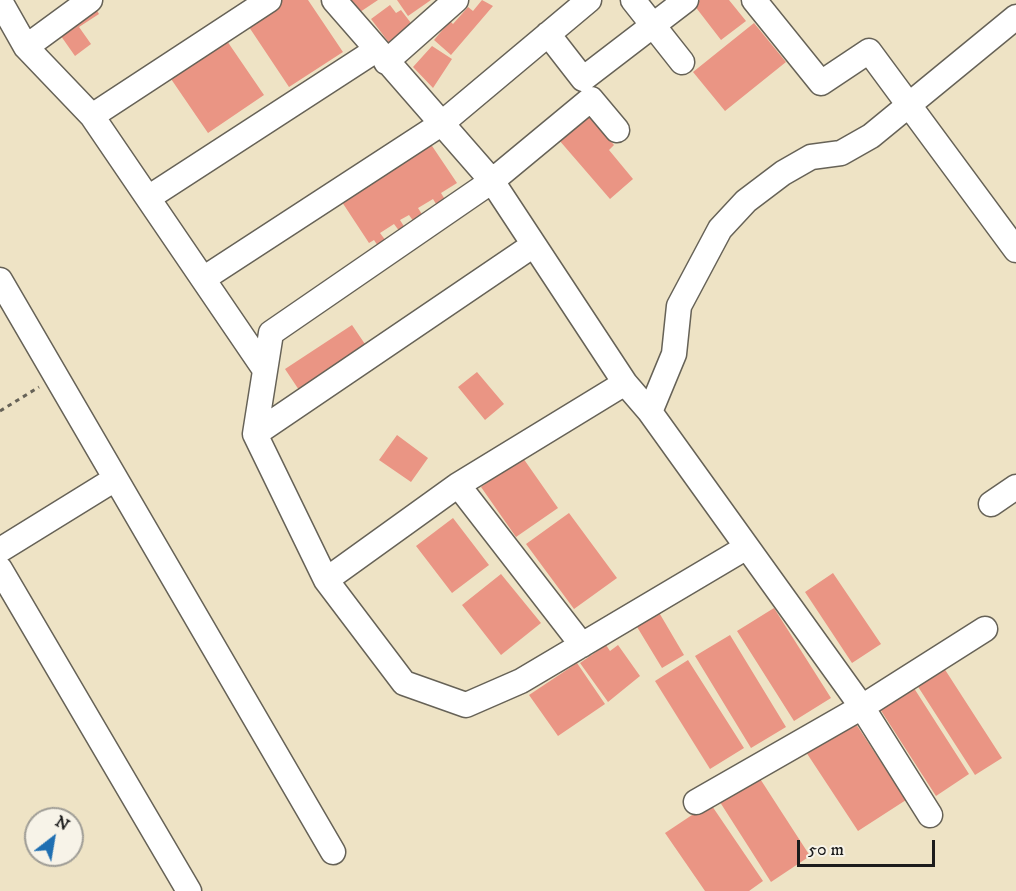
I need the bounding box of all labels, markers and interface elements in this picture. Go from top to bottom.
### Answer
north arrow [24,807,84,867]
text: N [51,811,73,835]
scale bar [800,828,938,866]
text: 50 m [808,839,844,861]

